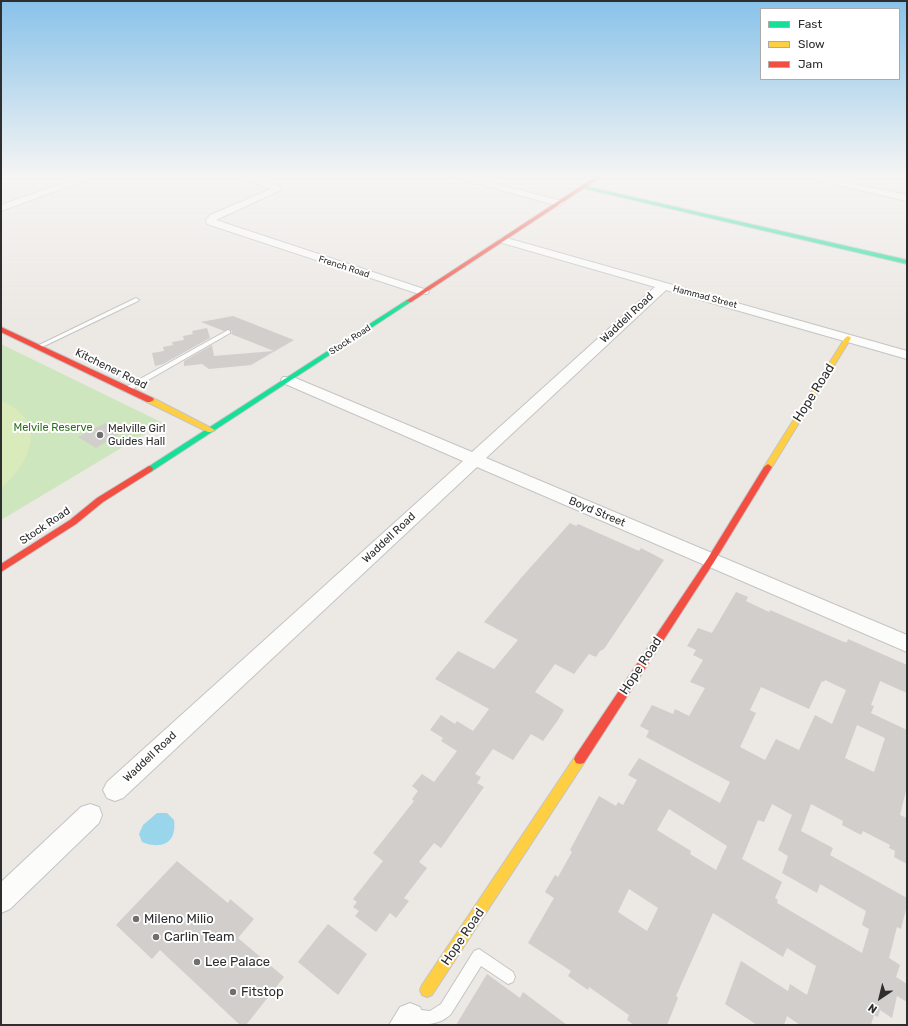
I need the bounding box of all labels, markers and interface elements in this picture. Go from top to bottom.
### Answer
legend [760,8,900,80]
text: Fast [798,17,822,31]
text: Slow [798,37,825,51]
text: Jam [798,57,823,71]
street label: French Road [317,254,371,280]
street label: Hammad Street [672,283,738,311]
street label: Waddell Road [598,290,656,346]
street label: Stock Road [327,323,373,357]
street label: Kitchener Road [73,346,149,392]
street label: Hope Road [790,361,838,425]
park label: Melvile Reserve [13,421,93,435]
place label: Melville Girl Guides Hall [108,422,166,448]
marker: Melville Girl Guides Hall [95,430,105,440]
street label: Boyd Street [567,494,627,530]
street label: Stock Road [17,504,73,548]
street label: Waddell Road [360,510,418,566]
street label: Hope Road [617,634,665,698]
street label: Waddell Road [121,729,179,785]
street label: Hope Road [438,905,488,969]
place label: Mileno Milio [144,911,214,927]
marker: Mileno Milio [131,914,141,924]
place label: Carlin Team [164,929,234,945]
marker: Carlin Team [151,932,161,942]
place label: Lee Palace [205,954,270,970]
marker: Lee Palace [192,957,202,967]
north arrow [860,978,900,1018]
place label: Fitstop [241,984,284,1000]
marker: Fitstop [228,987,238,997]
text: N [866,1001,880,1016]

